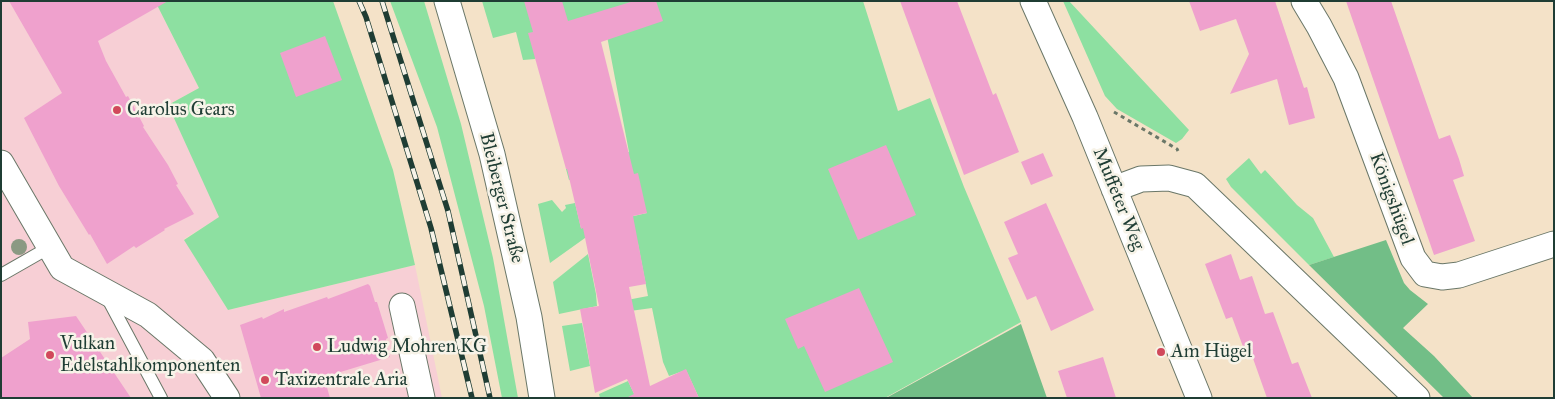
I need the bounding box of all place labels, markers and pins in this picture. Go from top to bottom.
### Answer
place label: Carolus Gears [127,99,235,121]
marker: Carolus Gears [111,104,123,116]
place label: Vulkan Edelstahlkomponenten [60,333,240,377]
place label: Ludwig Mohren KG [327,336,487,358]
marker: Ludwig Mohren KG [311,341,323,353]
place label: Am Hügel [1171,341,1252,363]
marker: Am Hügel [1155,346,1167,358]
marker: Vulkan Edelstahlkomponenten [44,349,56,361]
place label: Taxizentrale Aria [275,369,408,391]
marker: Taxizentrale Aria [259,374,271,386]

